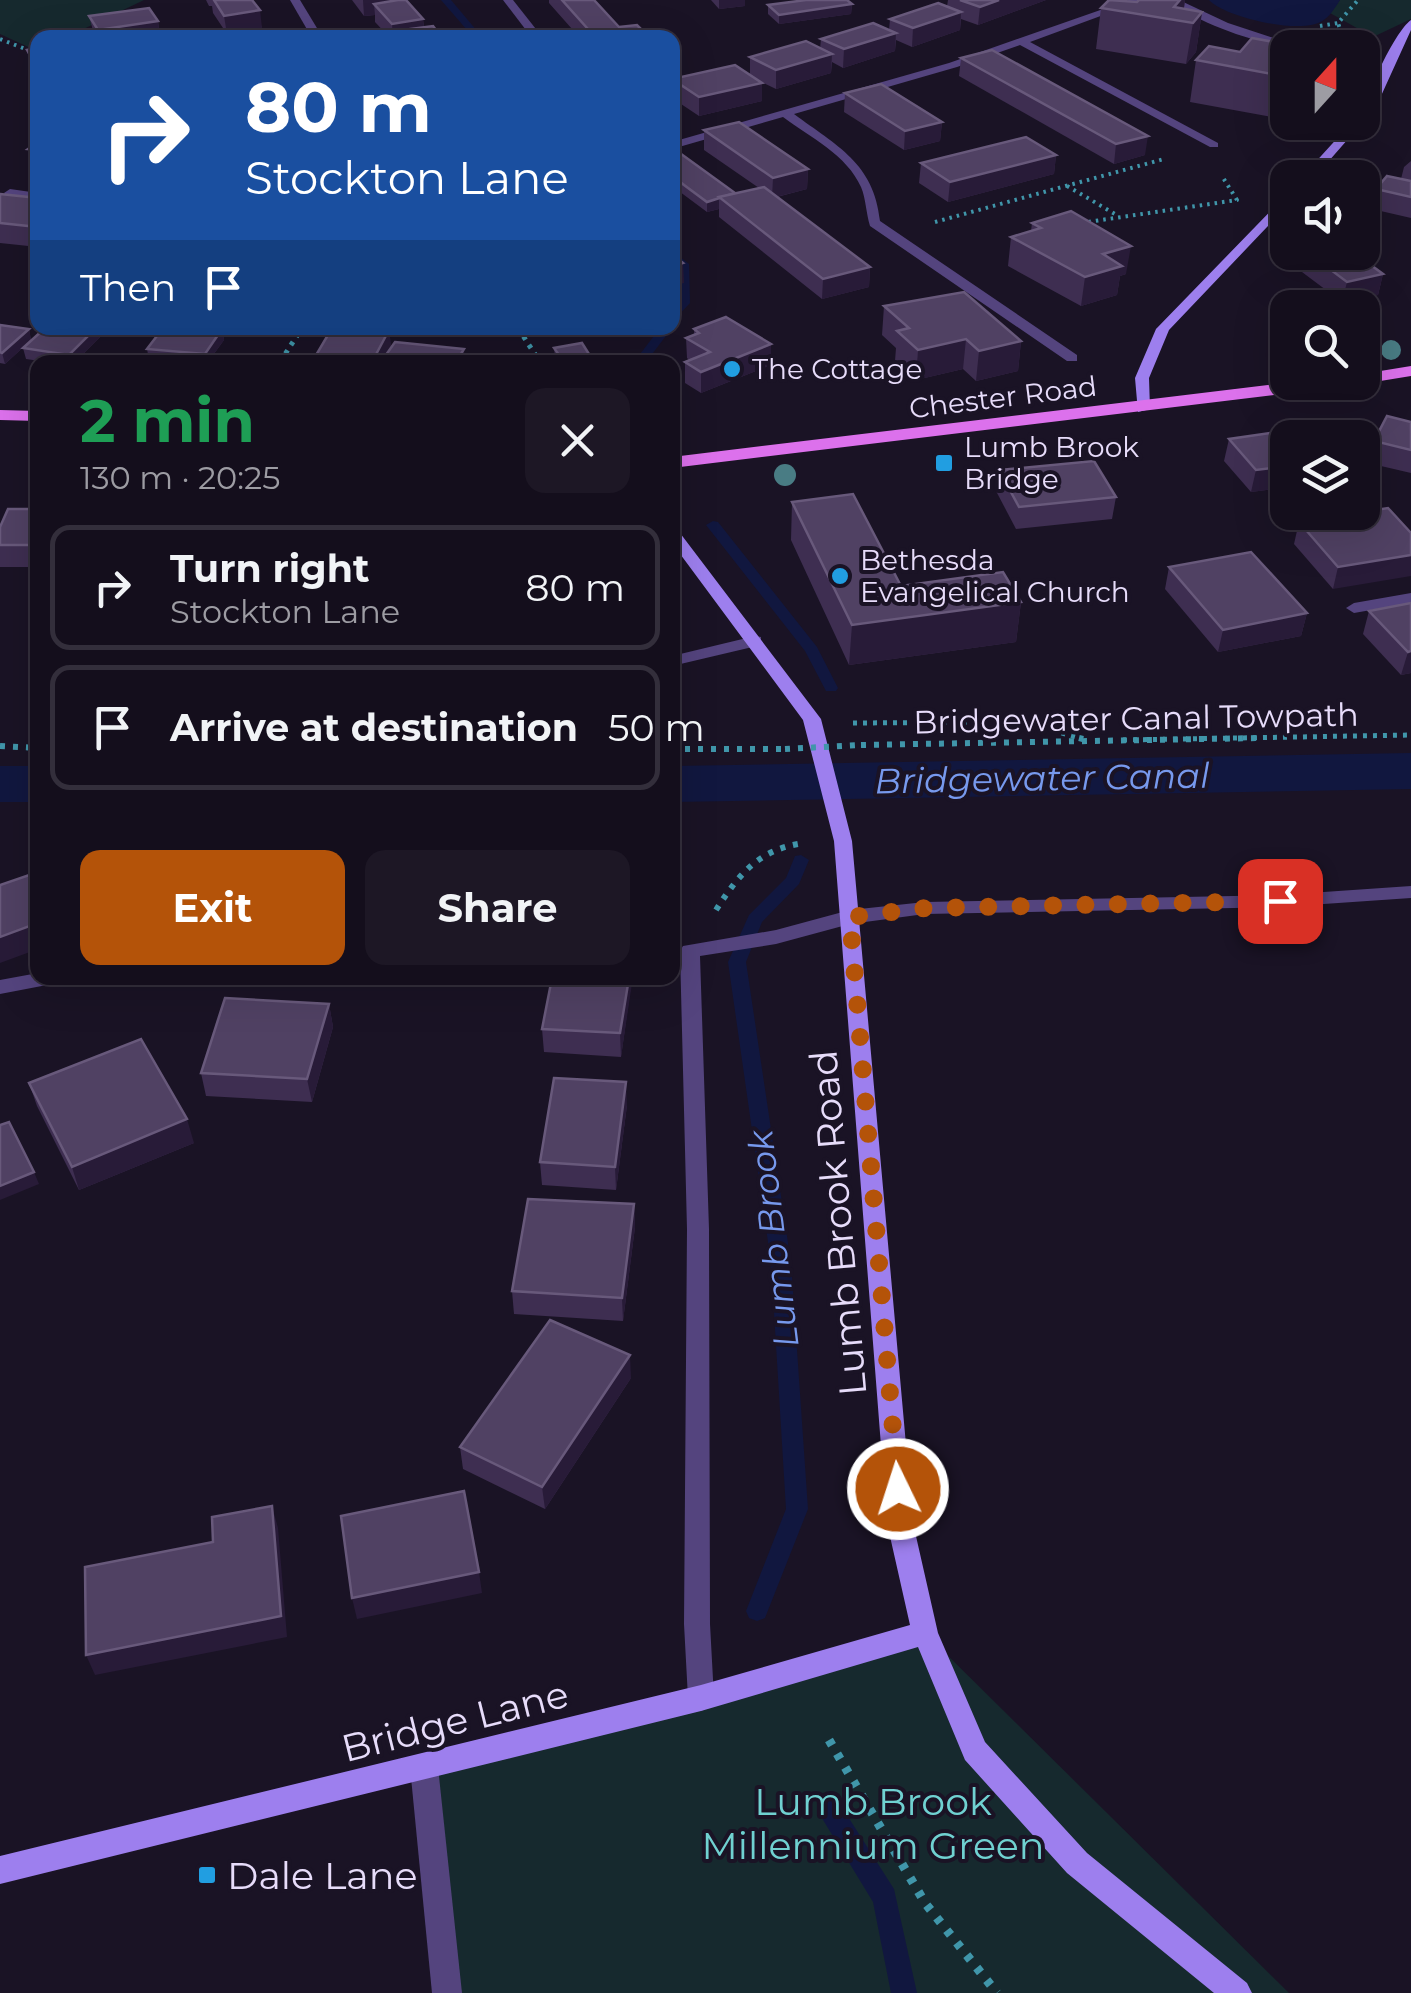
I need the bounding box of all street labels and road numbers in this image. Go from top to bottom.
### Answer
street label: Chester Road [907,369,1099,425]
street label: Bridgewater Canal Towpath [913,695,1359,741]
street label: Lumb Brook Road [799,1048,877,1398]
street label: Bridge Lane [337,1670,573,1772]

